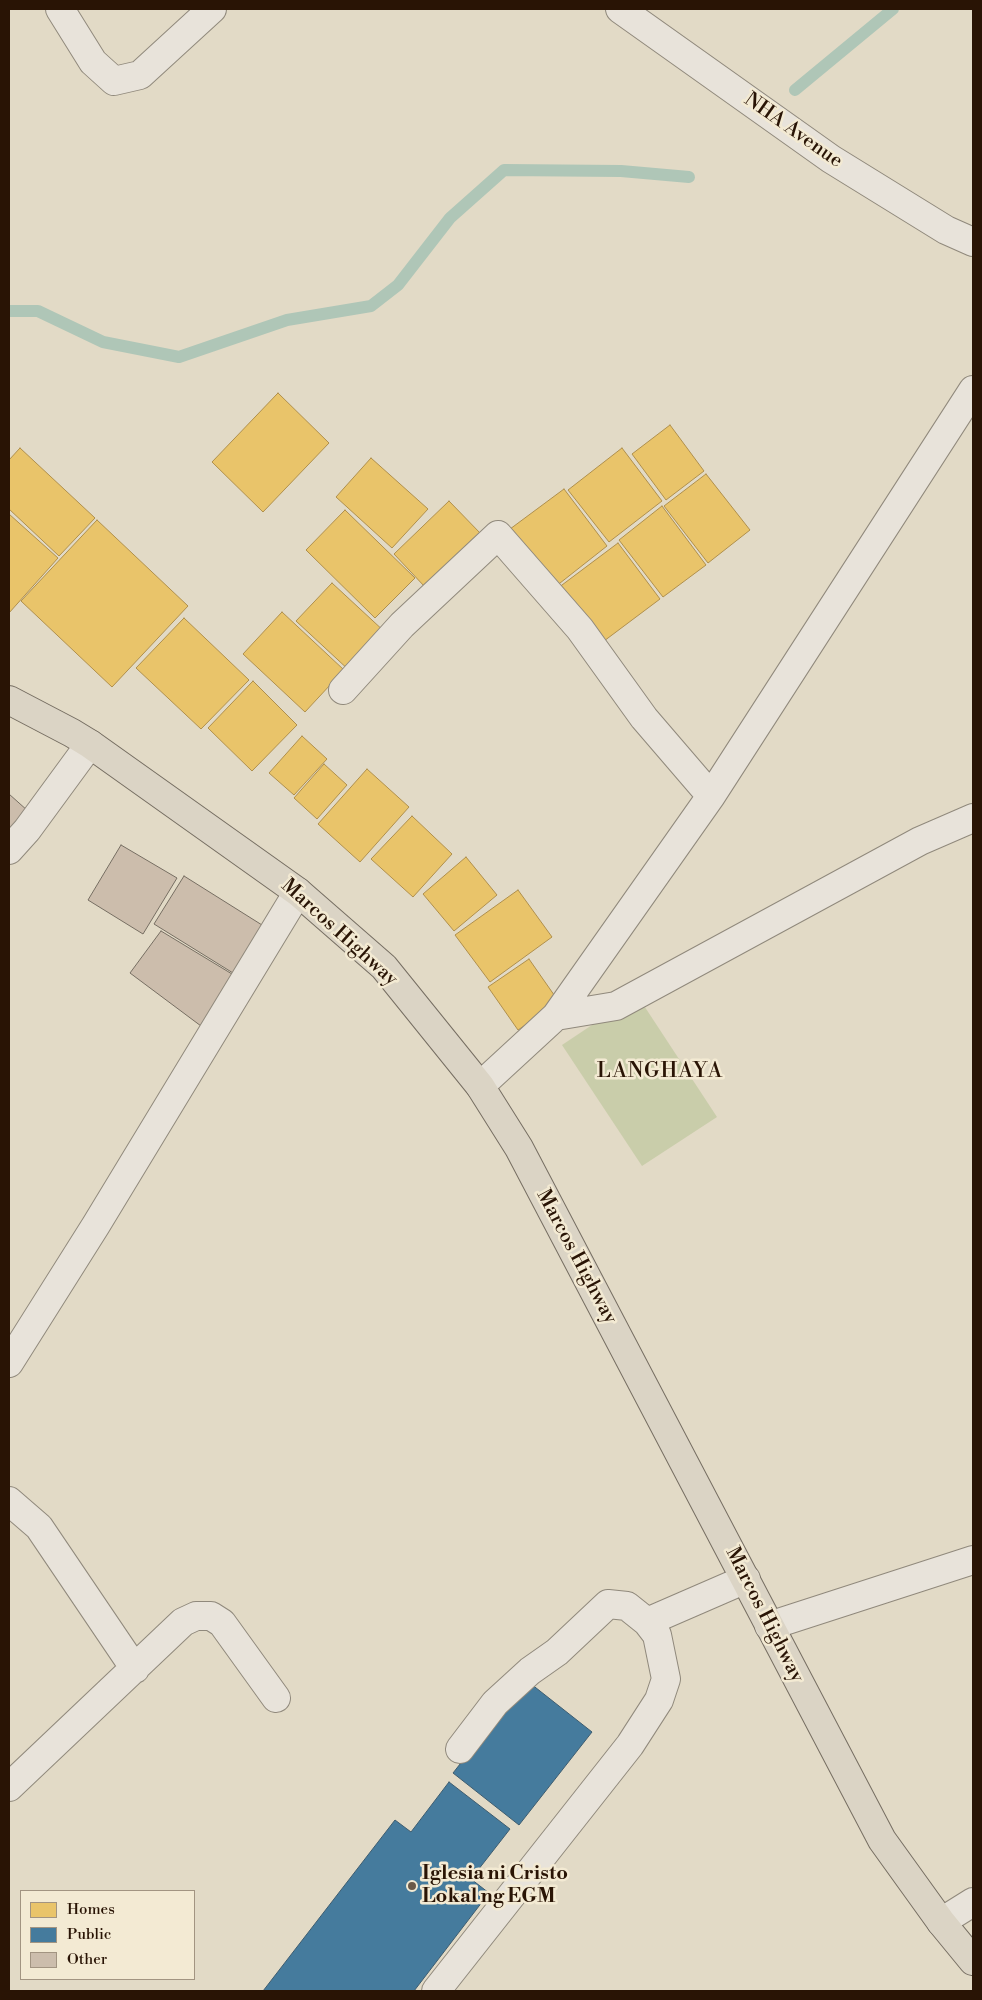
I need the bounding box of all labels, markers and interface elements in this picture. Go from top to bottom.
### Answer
street label: NHA Avenue [739,88,847,174]
street label: Marcos Highway [276,874,402,992]
district label: LANGHAYA [596,1059,724,1085]
street label: Marcos Highway [530,1186,622,1328]
street label: Marcos Highway [720,1543,808,1687]
place label: Iglesia ni Cristo Lokal ng EGM [422,1862,568,1909]
marker: Iglesia ni Cristo Lokal ng EGM [406,1880,418,1892]
legend [20,1890,195,1980]
text: Homes [67,1900,115,1919]
text: Public [67,1925,111,1944]
text: Other [67,1950,107,1969]

